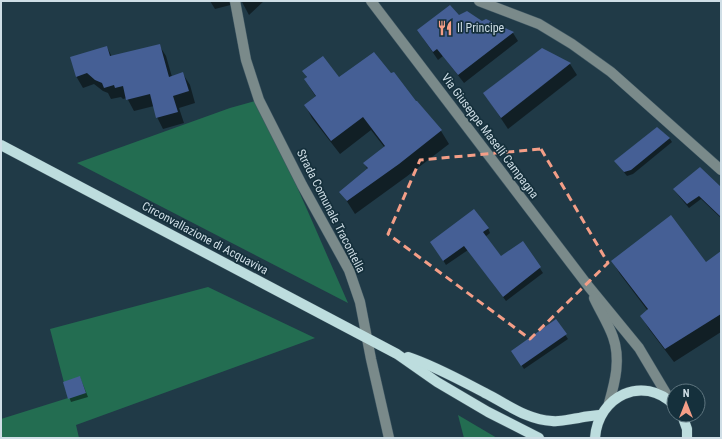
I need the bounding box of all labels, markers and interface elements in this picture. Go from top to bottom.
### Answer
restaurant icon: Il Principe [436,19,454,37]
place label: Il Principe [457,21,505,35]
street label: Via Giuseppe Maselli Campagna [438,71,542,201]
street label: Strada Comunale Tracontella [294,147,368,275]
street label: Circonvallazione di Acquaviva [140,199,271,277]
north arrow [666,383,706,423]
text: N [683,387,690,400]

